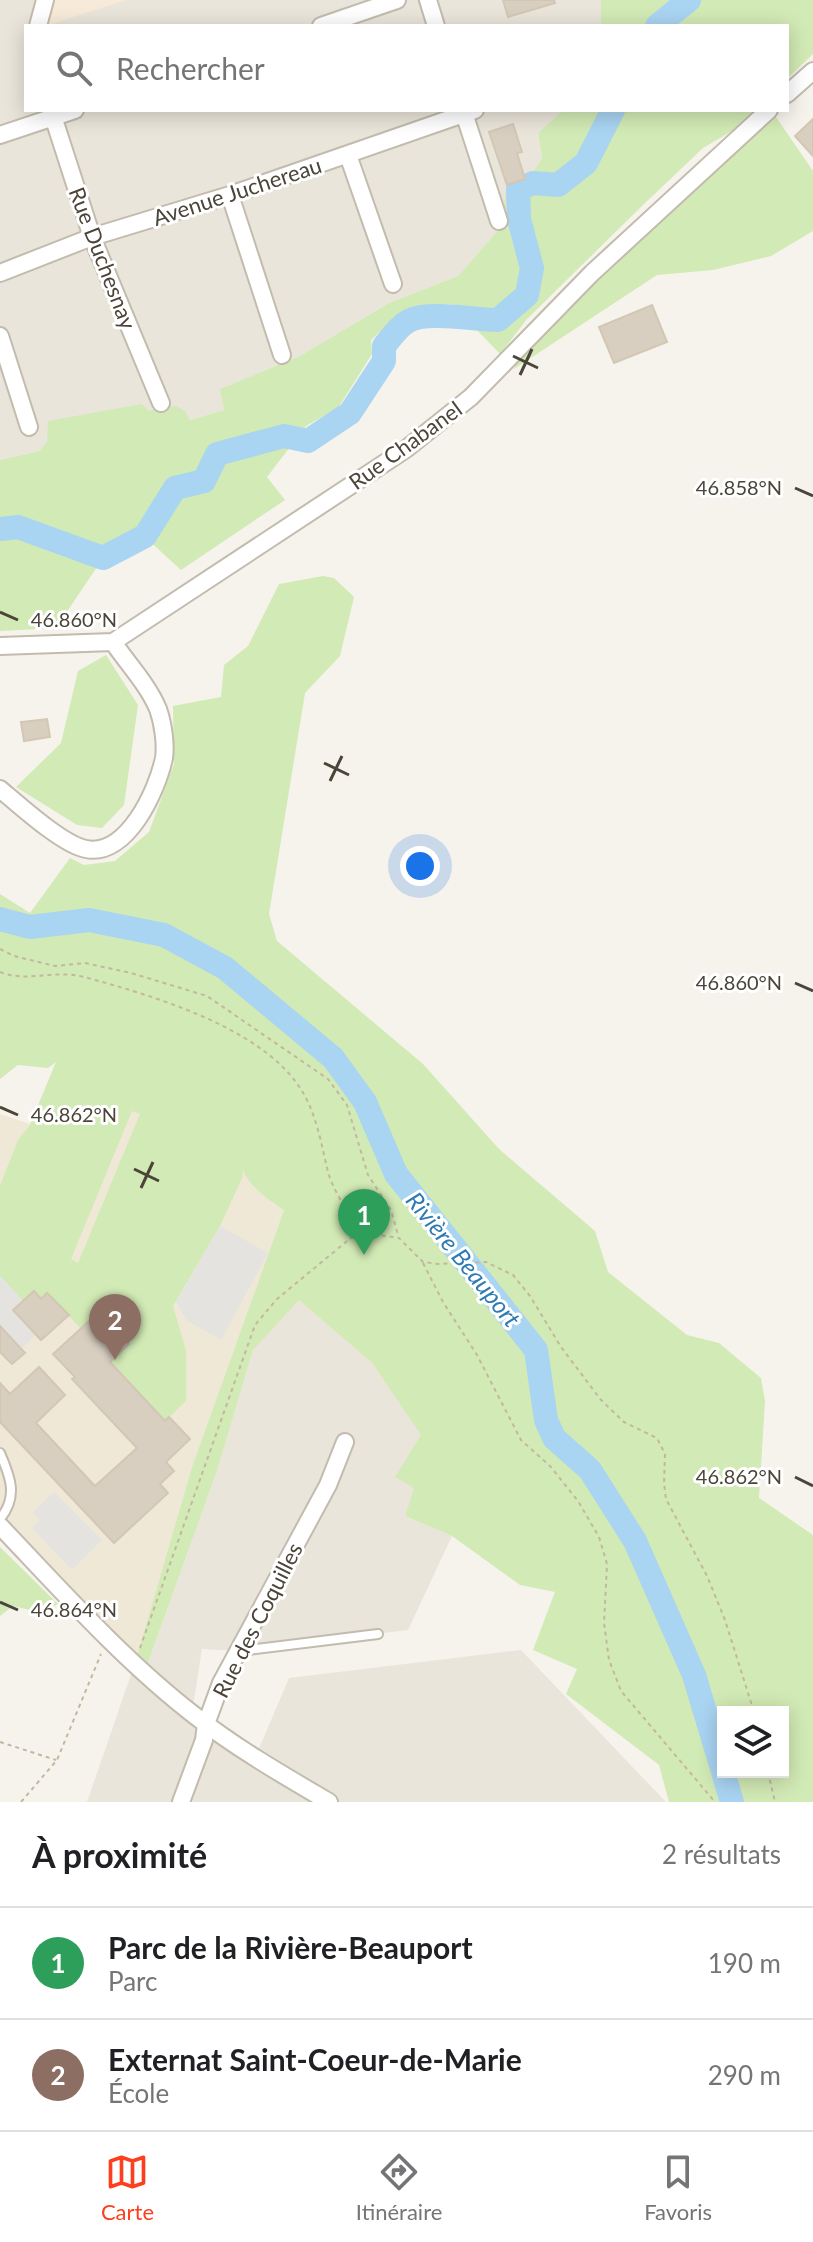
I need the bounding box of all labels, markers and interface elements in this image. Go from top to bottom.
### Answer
search box [24,24,789,112]
icon: search [52,46,96,90]
text: Rechercher [116,50,265,86]
street label: Avenue Juchereau [149,151,325,231]
street label: Rue Duchesnay [64,183,143,333]
street label: Rue Chabanel [343,395,467,495]
text: 46.858°N [696,475,782,499]
text: 46.860°N [31,607,117,631]
your location [400,846,440,886]
text: 46.860°N [696,970,782,994]
text: 46.862°N [31,1102,117,1126]
water label: Rivière Beauport [401,1186,528,1333]
pin: 1 [338,1189,390,1255]
pin: 2 [89,1294,141,1360]
text: 46.862°N [696,1464,782,1488]
street label: Rue des Coquilles [206,1538,308,1702]
text: 46.864°N [31,1597,117,1621]
map controls [717,1706,789,1778]
button: layers [717,1706,789,1778]
text: À proximité [32,1834,207,1875]
text: 2 résultats [662,1838,781,1870]
text: Parc de la Rivière-Beauport [108,1929,473,1965]
text: 1 [50,1947,66,1979]
text: 190 m [708,1947,781,1979]
text: Parc [108,1965,157,1997]
text: Externat Saint-Coeur-de-Marie [108,2041,522,2077]
text: 2 [50,2059,66,2091]
text: 290 m [708,2059,781,2091]
text: École [108,2077,169,2109]
tab: Carte [101,2150,154,2225]
tab: Itinéraire [356,2150,442,2225]
tab: Favoris [644,2150,712,2225]

